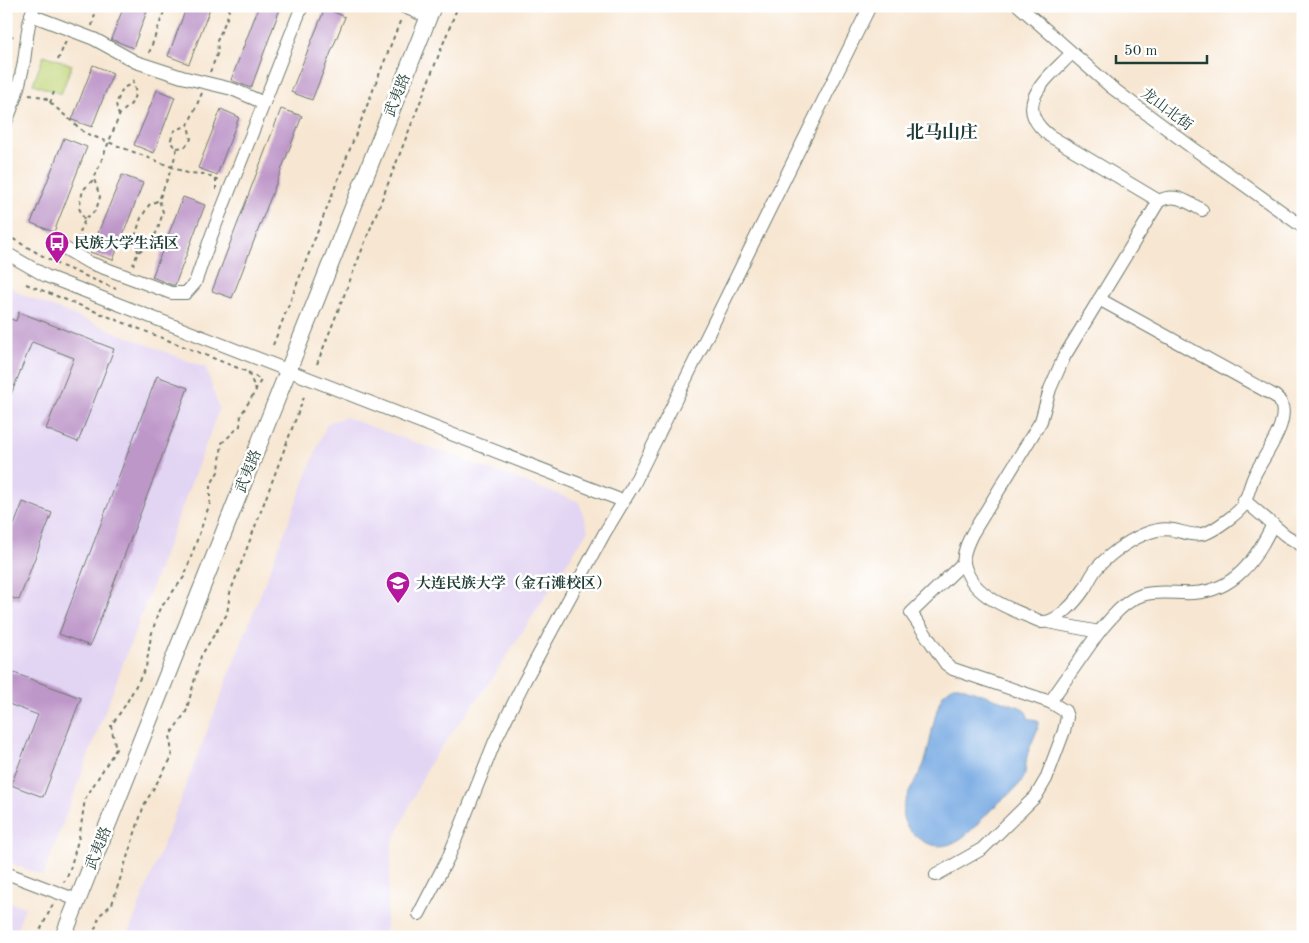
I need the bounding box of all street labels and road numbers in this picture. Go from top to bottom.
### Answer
street label: 武夷路 [381,71,414,119]
street label: 龙山北街 [1138,85,1196,134]
street label: 武夷路 [232,447,265,495]
street label: 武夷路 [82,824,115,872]

